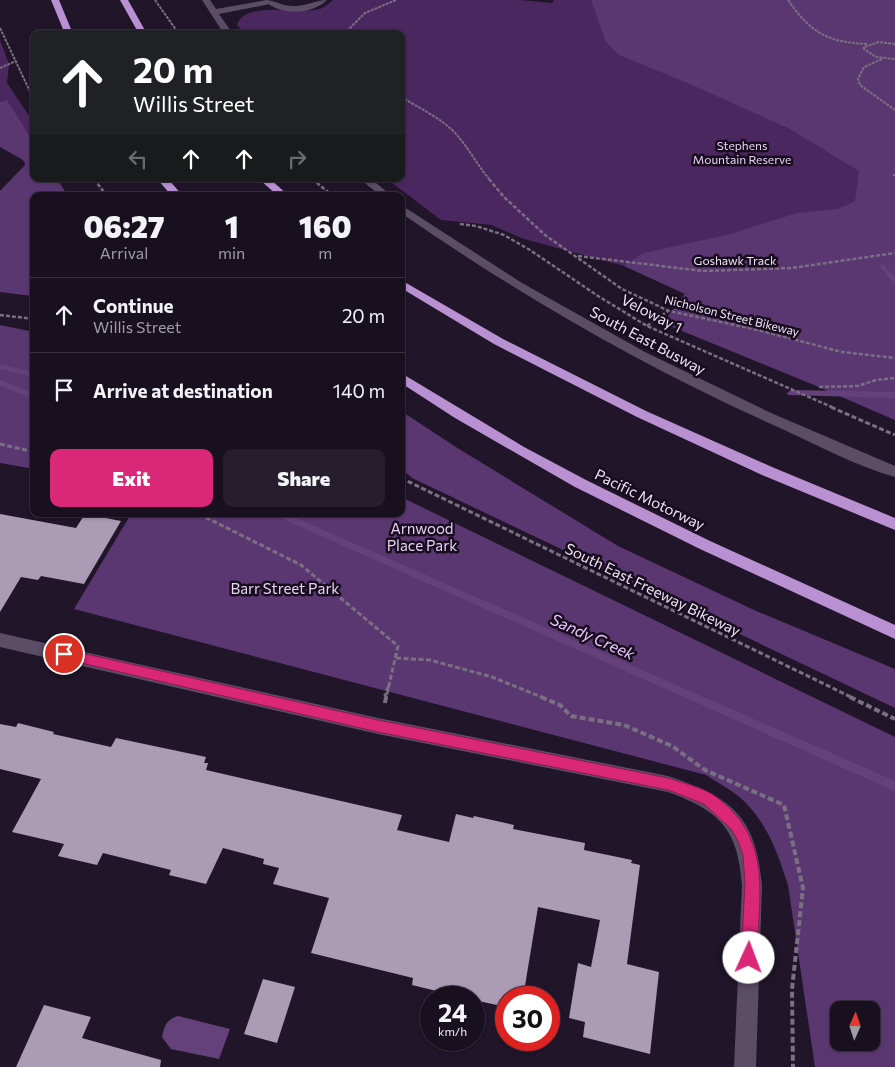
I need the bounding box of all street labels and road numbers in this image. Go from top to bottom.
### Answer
street label: Goshawk Track [694,253,777,267]
street label: Veloway 1 [618,290,686,336]
street label: Nicholson Street Bikeway [663,291,801,339]
street label: South East Busway [587,302,709,378]
street label: Pacific Motorway [592,465,708,534]
street label: South East Freeway Bikeway [563,539,744,639]

